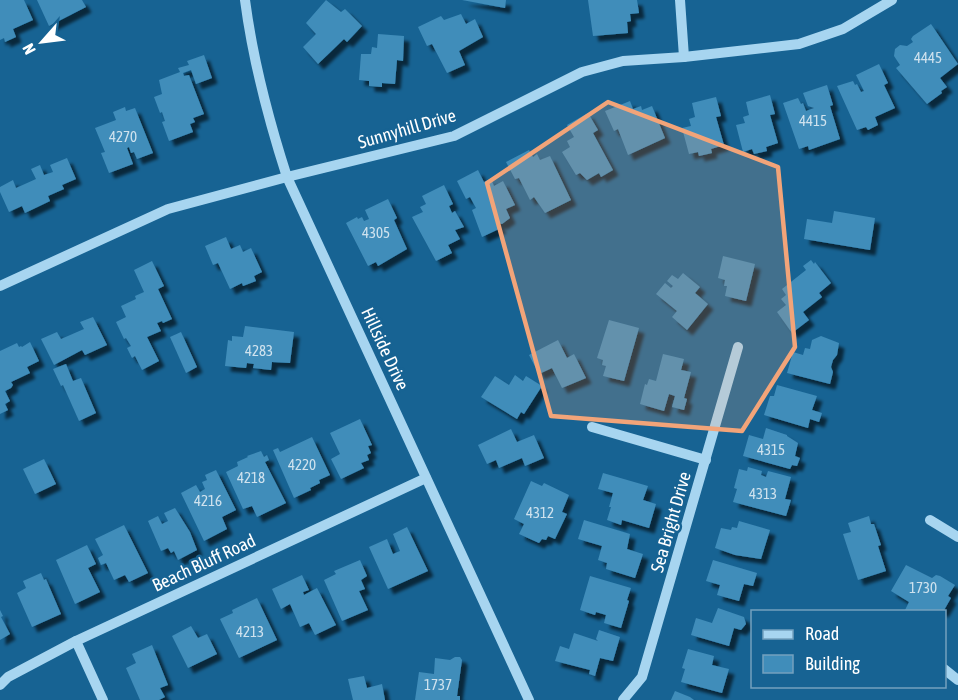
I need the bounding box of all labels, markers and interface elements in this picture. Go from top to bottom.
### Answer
north arrow [12,12,72,72]
text: N [19,41,39,57]
house number: 4445 [914,49,942,66]
street label: Sunnyhill Drive [355,105,458,153]
house number: 4415 [799,112,827,129]
house number: 4270 [109,128,137,145]
house number: 4305 [362,224,390,241]
street label: Hillside Drive [357,304,414,393]
house number: 4283 [245,342,273,359]
house number: 4315 [757,441,785,458]
house number: 4220 [288,456,316,473]
house number: 4218 [237,469,265,486]
street label: Sea Bright Drive [646,469,695,575]
house number: 4313 [749,485,777,502]
house number: 4216 [194,492,222,509]
house number: 4312 [526,504,554,521]
street label: Beach Bluff Road [149,529,259,596]
house number: 1730 [909,579,937,596]
legend [751,610,946,688]
house number: 4213 [236,623,264,640]
text: Road [805,623,839,644]
text: Building [805,653,860,674]
house number: 1737 [424,676,452,693]

